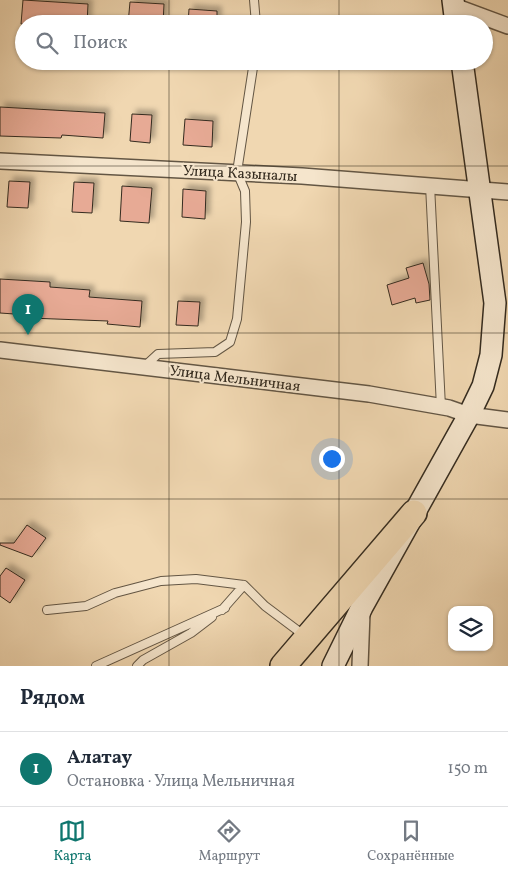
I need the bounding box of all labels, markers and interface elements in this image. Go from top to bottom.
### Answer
search box [15,15,493,70]
icon: search [33,29,61,57]
text: Поиск [73,30,127,56]
street label: Улица Казыналы [182,161,298,188]
pin: 1 [12,294,44,335]
street label: Улица Мельничная [168,361,302,398]
your location [319,446,345,472]
map controls [448,606,493,651]
button: layers [448,606,493,651]
text: Рядом [20,684,85,713]
text: Алатау [67,745,132,771]
text: 1 [33,758,39,780]
text: 150 m [447,758,488,780]
text: Остановка · Улица Мельничная [67,771,295,793]
tab: Карта [53,817,91,866]
tab: Маршрут [198,817,260,866]
tab: Сохранённые [367,817,455,866]

